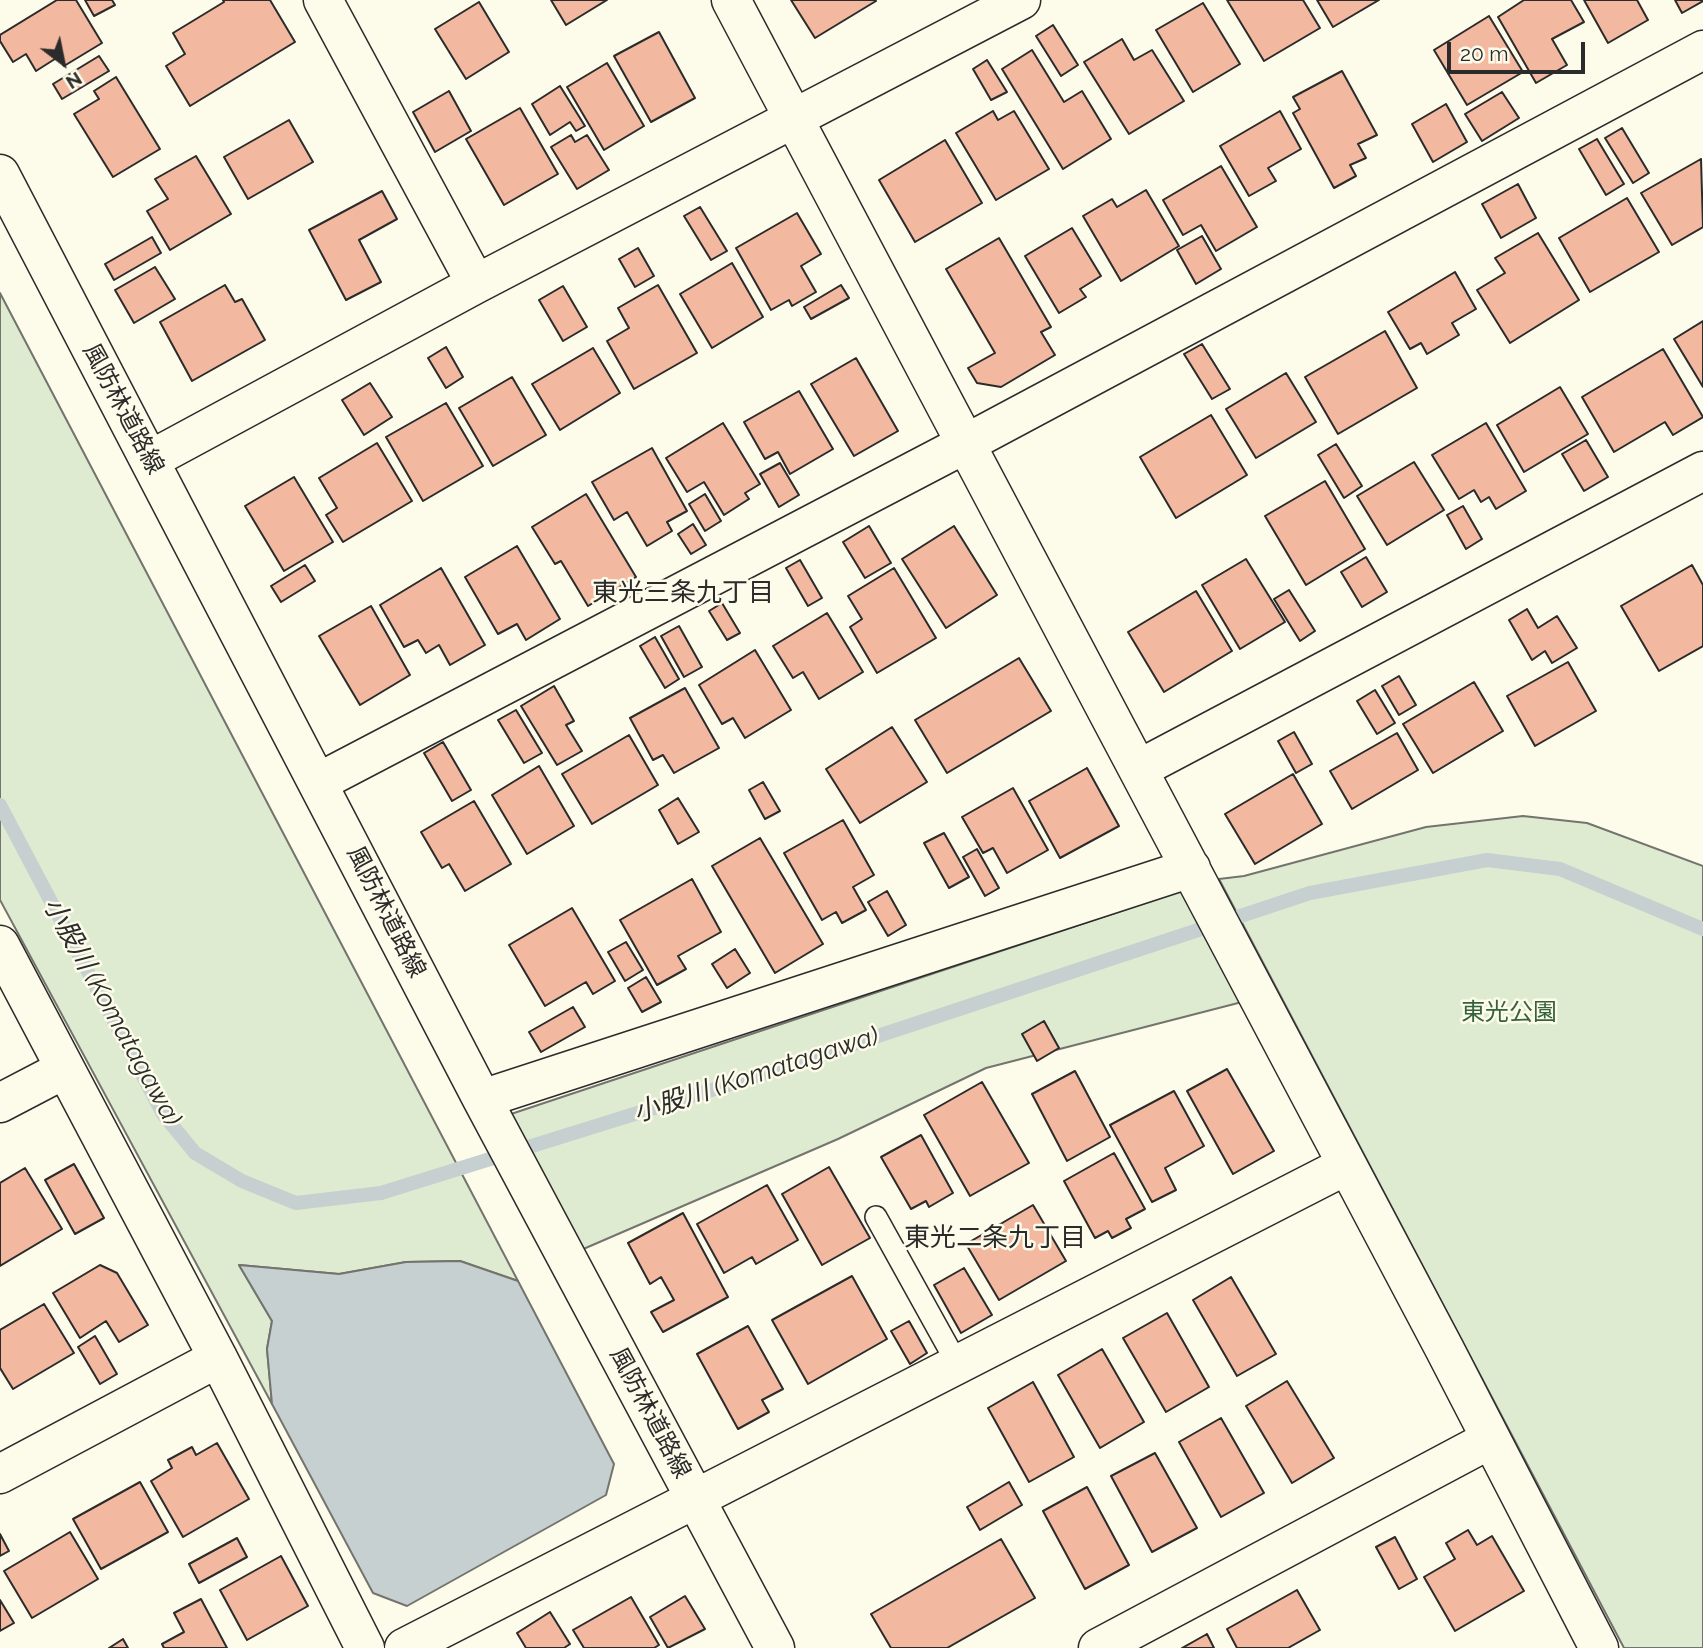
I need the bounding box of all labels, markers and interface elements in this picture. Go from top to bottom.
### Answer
north arrow [28,28,98,98]
scale bar [1451,28,1589,72]
text: 20 m [1460,41,1508,66]
text: N [62,68,86,94]
street label: 風防林道路線 [76,339,170,479]
district label: 東光三条九丁目 [592,577,774,609]
street label: 風防林道路線 [340,841,432,983]
water label: 小股川 (Komatagawa) [36,892,188,1132]
park label: 東光公園 [1461,999,1557,1027]
water label: 小股川 (Komatagawa) [629,1021,883,1129]
district label: 東光二条九丁目 [904,1222,1086,1254]
street label: 風防林道路線 [603,1343,697,1483]

